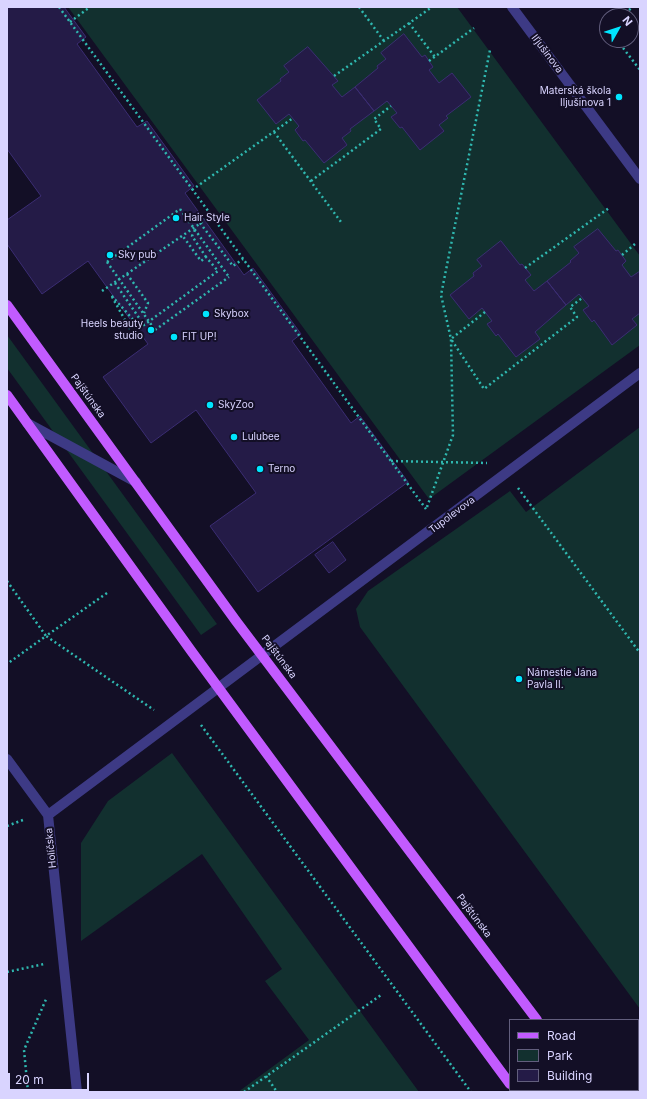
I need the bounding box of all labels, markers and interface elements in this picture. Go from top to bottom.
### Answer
north arrow [599,8,639,48]
text: N [619,13,636,29]
street label: Iľjušinova [529,32,565,76]
place label: Materská škola Iljušinova 1 [540,85,611,108]
marker: Materská škola Iljušinova 1 [614,92,624,102]
place label: Hair Style [184,212,230,224]
marker: Hair Style [171,213,181,223]
place label: Sky pub [118,249,156,261]
marker: Sky pub [105,250,115,260]
place label: Skybox [214,308,249,320]
marker: Skybox [201,309,211,319]
place label: Heels beauty studio [81,318,143,342]
marker: Heels beauty studio [146,325,156,335]
place label: FIT UP! [182,331,217,343]
marker: FIT UP! [169,332,179,342]
street label: Pajštúnska [68,372,108,420]
place label: SkyZoo [218,399,254,411]
marker: SkyZoo [205,400,215,410]
place label: Lulubee [242,431,280,443]
marker: Lulubee [229,432,239,442]
place label: Terno [268,463,295,475]
marker: Terno [255,464,265,474]
street label: Tupolevova [427,494,477,536]
street label: Pajštúnska [259,633,299,681]
place label: Námestie Jána Pavla II. [527,667,597,690]
marker: Námestie Jána Pavla II. [514,674,524,684]
street label: Holíčska [43,827,59,869]
street label: Pajštúnska [454,892,494,940]
legend [509,1019,639,1091]
text: Road [547,1028,576,1043]
text: Park [547,1048,573,1063]
scale bar [10,1065,91,1091]
text: Building [547,1068,592,1083]
text: 20 m [15,1072,44,1087]

